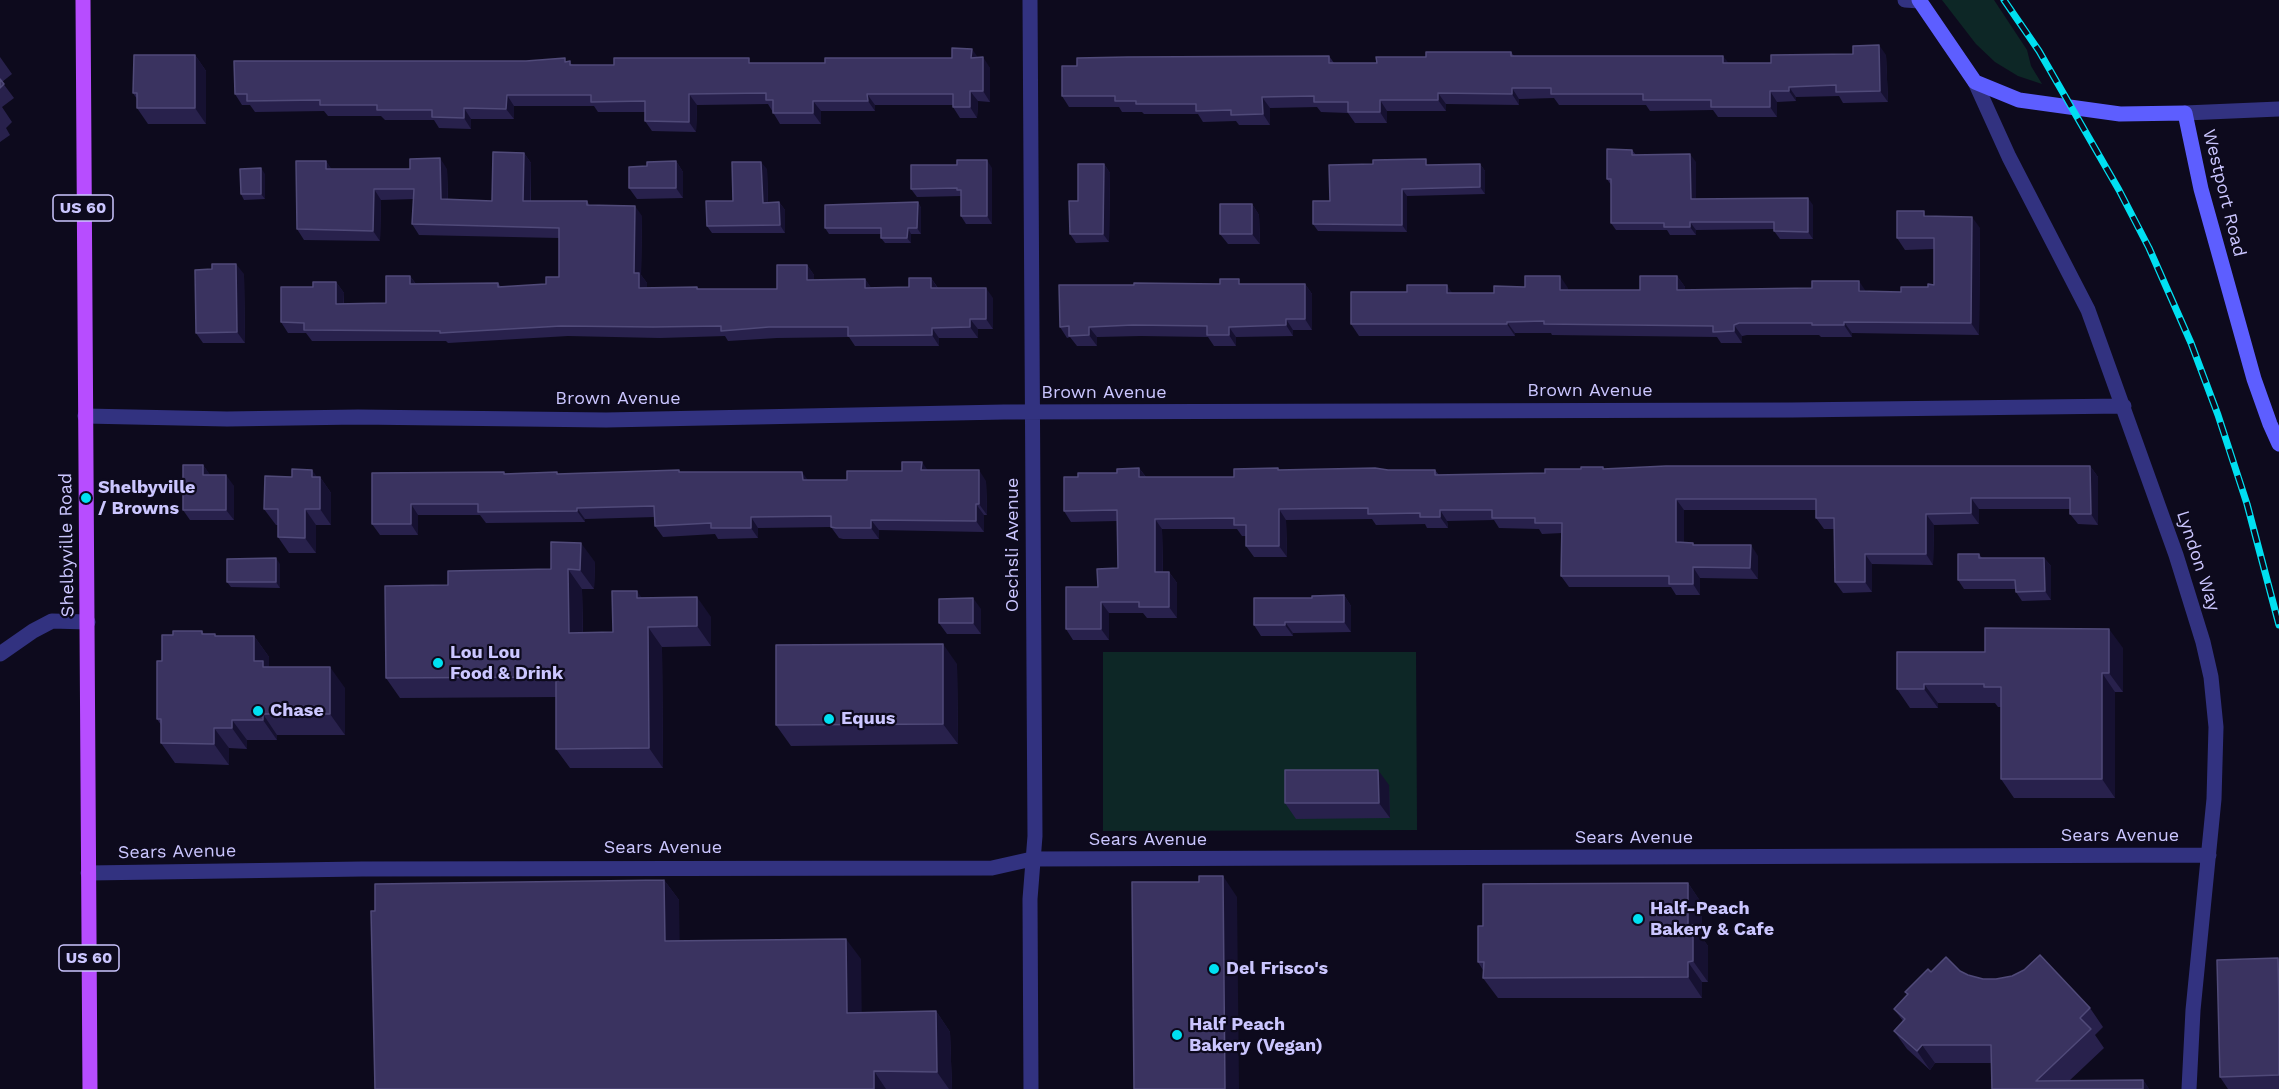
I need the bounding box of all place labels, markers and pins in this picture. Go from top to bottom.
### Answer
place label: Shelbyville / Browns [98,477,196,520]
marker: Shelbyville / Browns [79,491,93,505]
place label: Lou Lou Food & Drink [450,642,563,684]
marker: Lou Lou Food & Drink [431,656,445,670]
place label: Chase [270,700,324,722]
marker: Chase [251,704,265,718]
place label: Equus [841,708,895,730]
marker: Equus [822,712,836,726]
place label: Half-Peach Bakery & Cafe [1650,898,1774,940]
marker: Half-Peach Bakery & Cafe [1631,912,1645,926]
place label: Del Frisco's [1226,958,1328,980]
marker: Del Frisco's [1207,962,1221,976]
place label: Half Peach Bakery (Vegan) [1189,1014,1323,1056]
marker: Half Peach Bakery (Vegan) [1170,1028,1184,1042]

